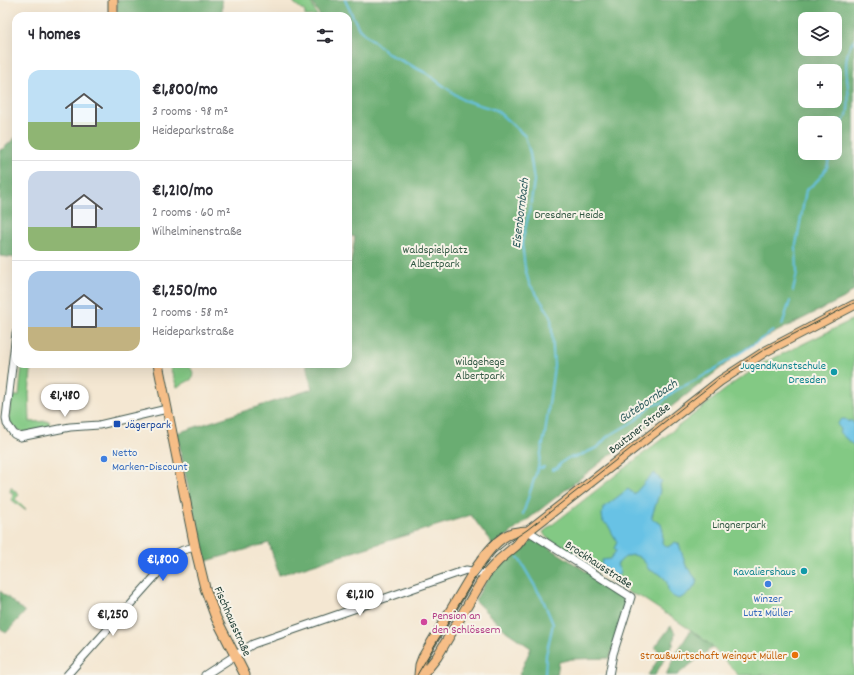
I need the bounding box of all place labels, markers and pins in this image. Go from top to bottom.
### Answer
place label: JugendKunstschule Dresden [740,358,826,389]
marker: JugendKunstschule Dresden [829,367,839,377]
pin: €1,480 [32,384,98,418]
place label: Jägerpark [125,417,171,434]
marker: Jägerpark [112,419,122,429]
place label: Netto Marken-Discount [112,445,188,476]
marker: Netto Marken-Discount [99,454,109,464]
pin: €1,800 [130,548,196,582]
place label: Kavaliershaus [733,564,796,581]
marker: Kavaliershaus [799,566,809,576]
marker: Winzer Lutz Müller [763,579,773,589]
pin: €1,210 [327,583,393,617]
place label: Winzer Lutz Müller [743,591,793,622]
pin: €1,250 [80,603,146,637]
place label: Pension an den Schlössern [432,608,501,639]
marker: Pension an den Schlössern [419,617,429,627]
place label: Straußwirtschaft Weingut Müller [640,648,788,665]
marker: Straußwirtschaft Weingut Müller [790,650,800,660]

